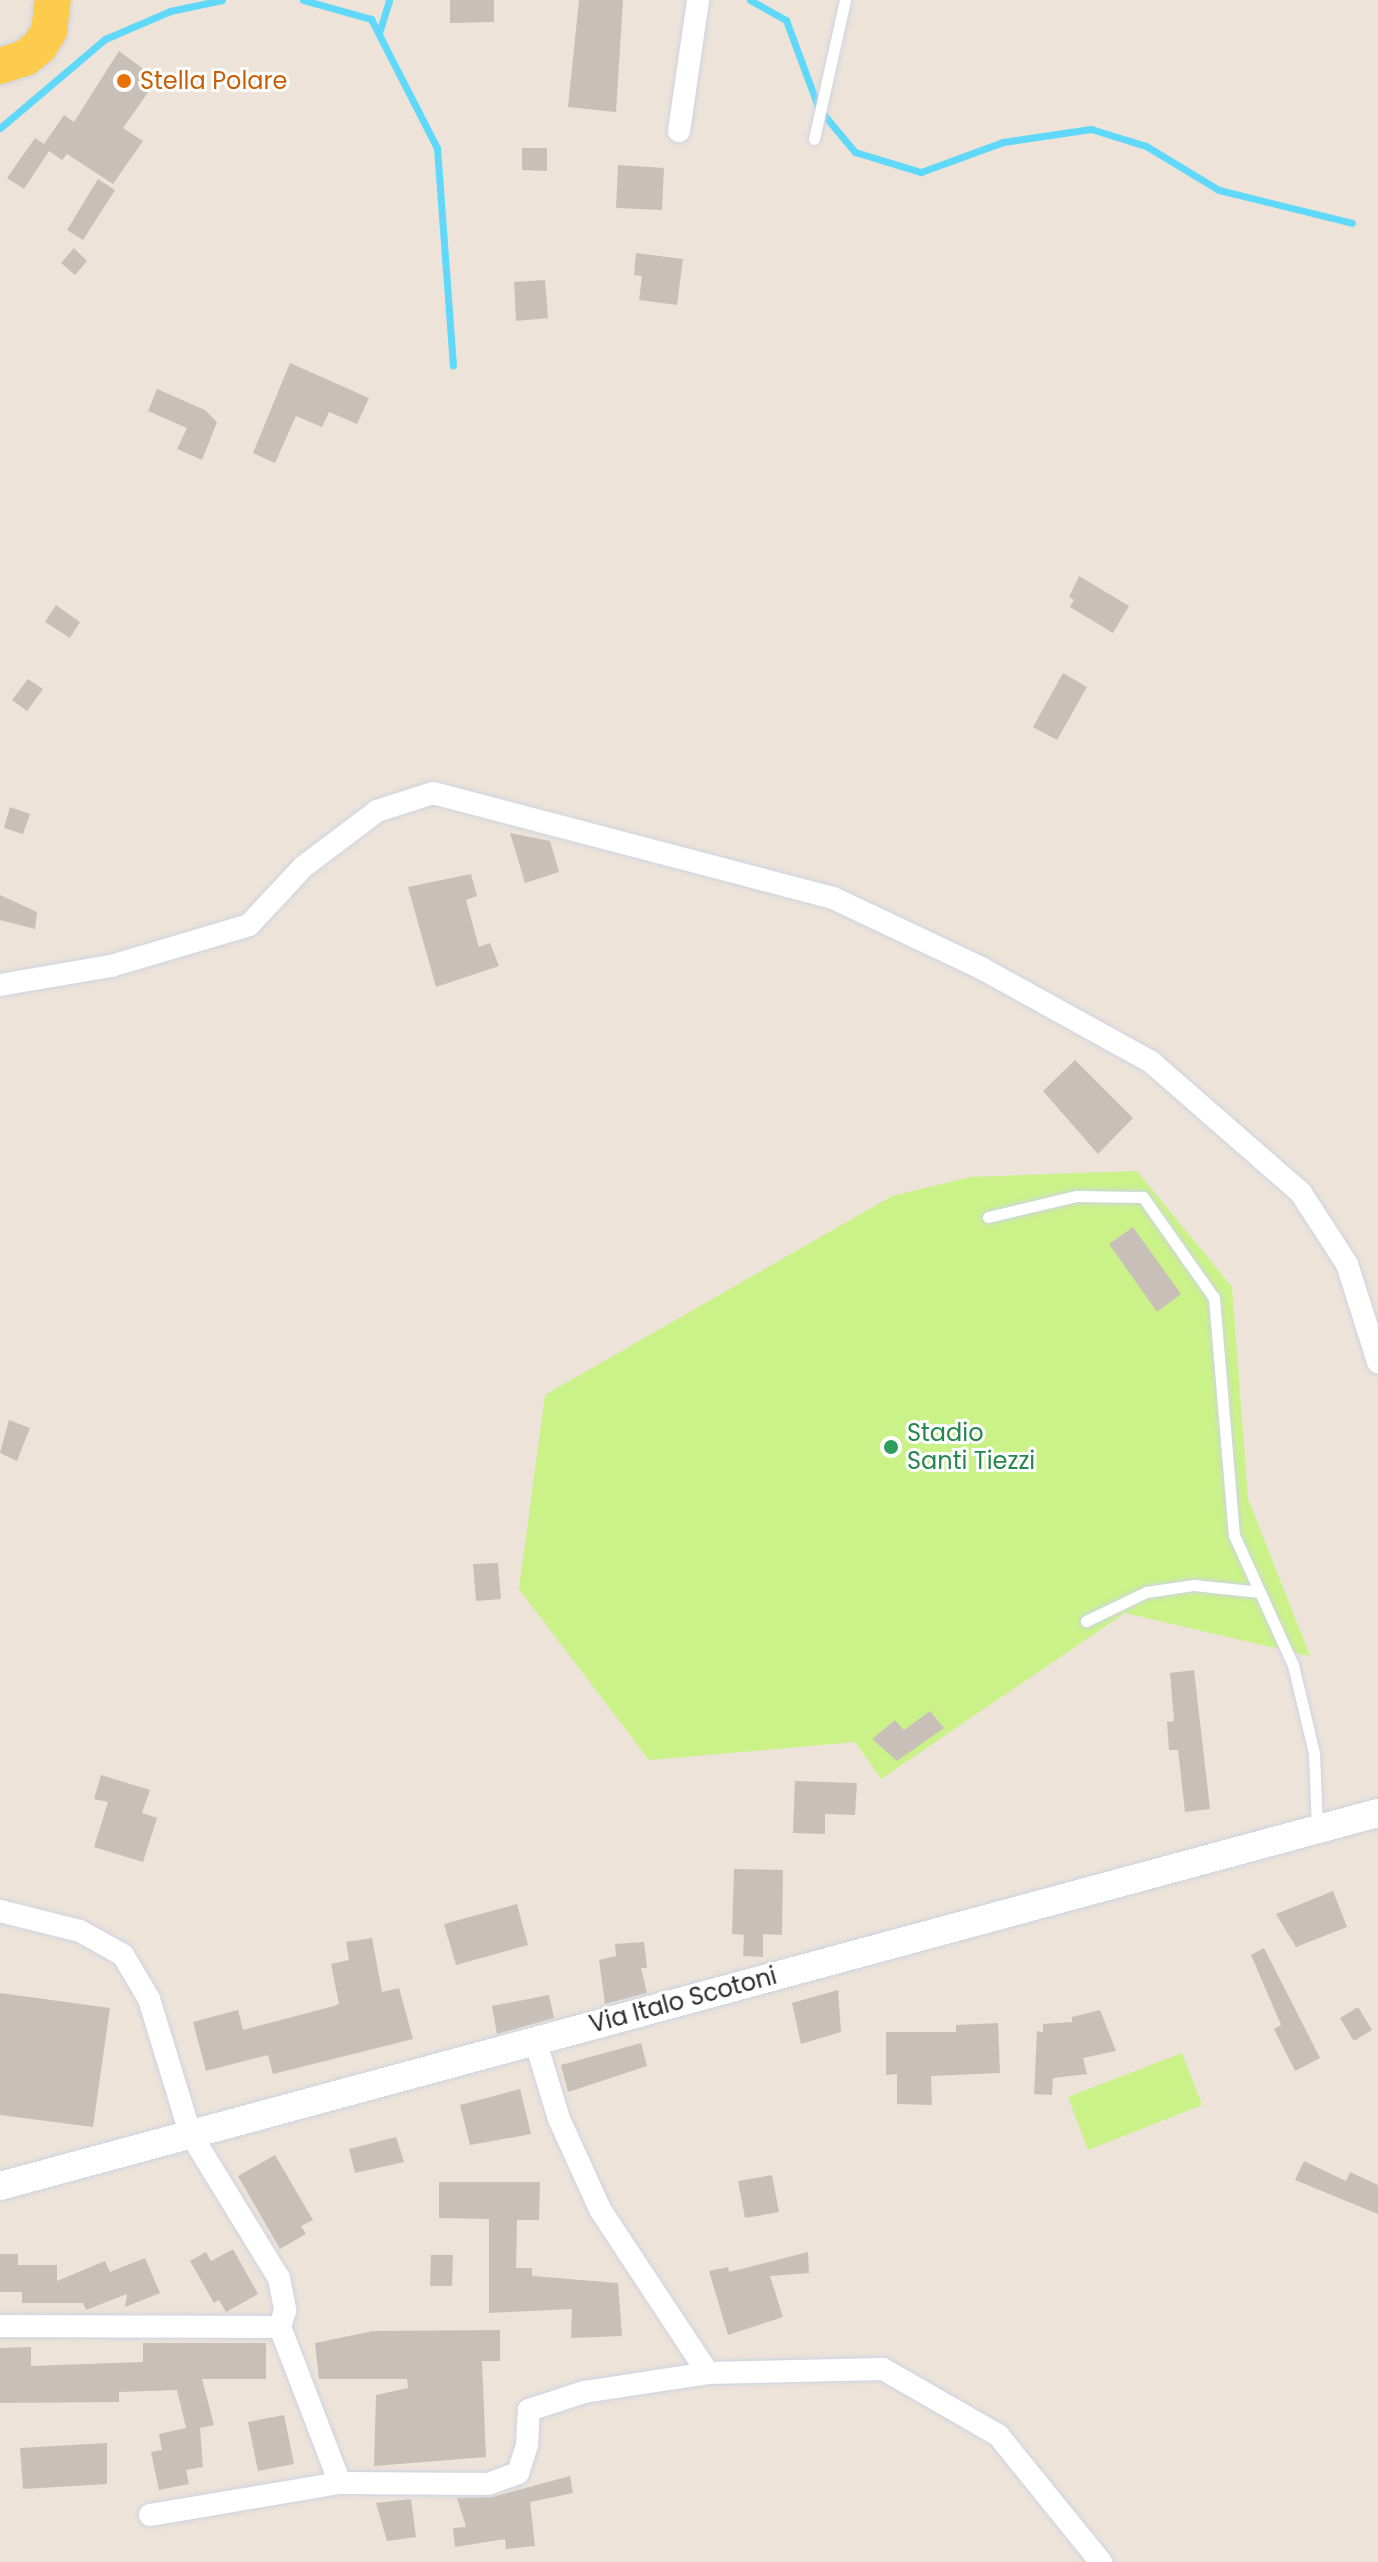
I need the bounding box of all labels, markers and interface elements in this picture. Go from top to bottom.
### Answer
place label: Stella Polare [140,67,287,95]
marker: Stella Polare [115,72,133,90]
place label: Stadio Santi Tiezzi [907,1419,1035,1475]
marker: Stadio Santi Tiezzi [882,1438,900,1456]
street label: Via Italo Scotoni [586,1961,780,2039]

